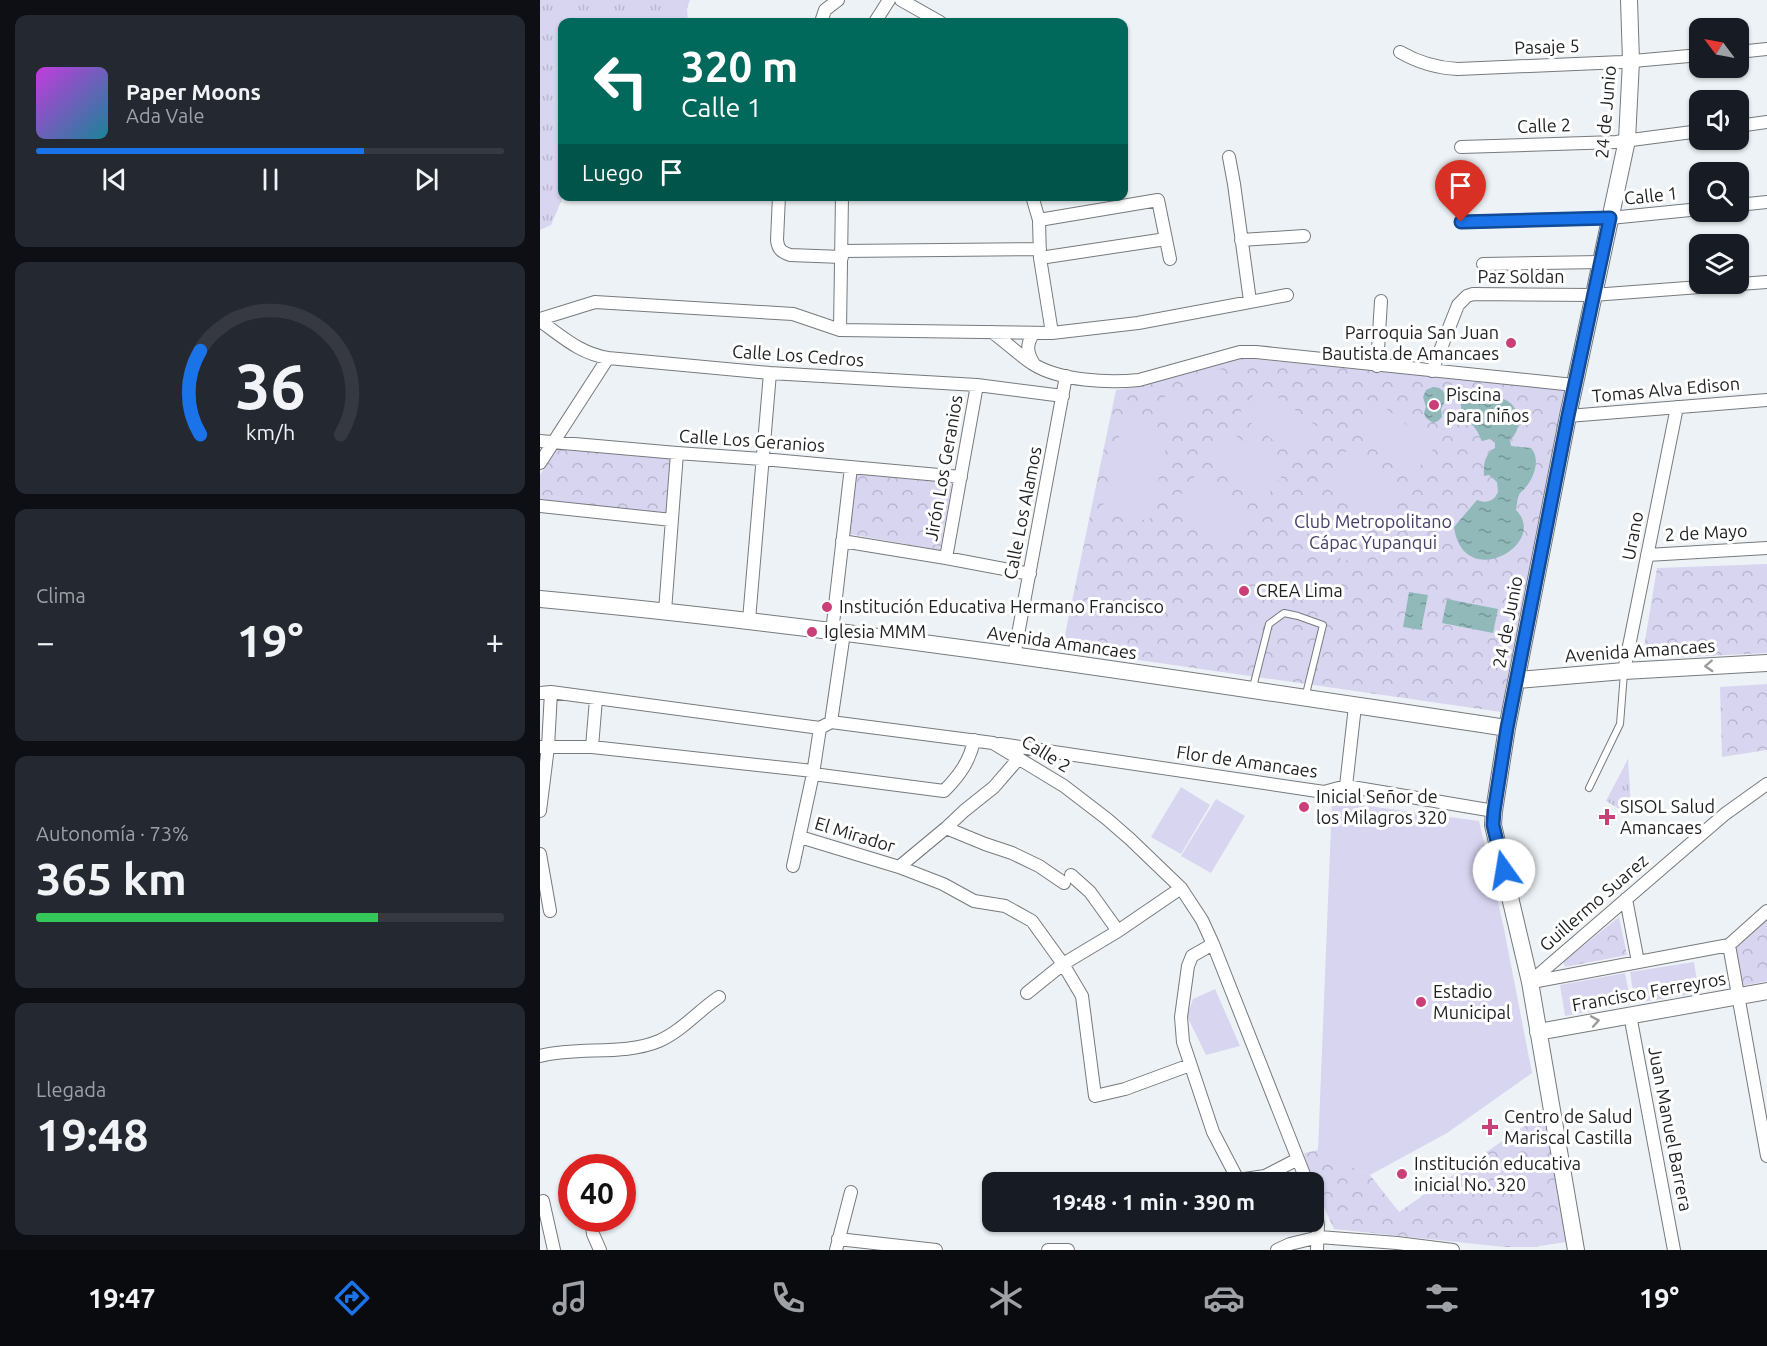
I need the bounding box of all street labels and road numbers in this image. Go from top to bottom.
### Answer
street label: Pasaje 5 [1514,35,1580,57]
street label: 24 de Junio [1591,65,1619,159]
street label: Calle 2 [1517,114,1571,136]
street label: Calle 1 [1623,182,1679,208]
street label: Paz Soldan [1478,266,1565,286]
street label: Calle Los Cedros [732,340,865,370]
street label: Tomas Alva Edison [1591,373,1741,405]
street label: Jirón Los Geranios [920,393,966,542]
street label: Calle Los Geranios [678,425,826,455]
street label: Calle Los Alamos [999,444,1045,581]
street label: Urano [1618,510,1647,562]
street label: 2 de Mayo [1664,520,1748,544]
street label: 24 de Junio [1488,574,1526,670]
street label: Avenida Amancaes [986,622,1138,662]
street label: Avenida Amancaes [1564,635,1716,665]
street label: Calle 2 [1018,730,1075,776]
street label: Flor de Amancaes [1175,741,1319,781]
street label: El Mirador [813,812,898,856]
street label: Guillermo Suarez [1535,850,1652,955]
street label: Francisco Ferreyros [1570,968,1727,1014]
street label: Juan Manuel Barrera [1645,1045,1697,1213]

